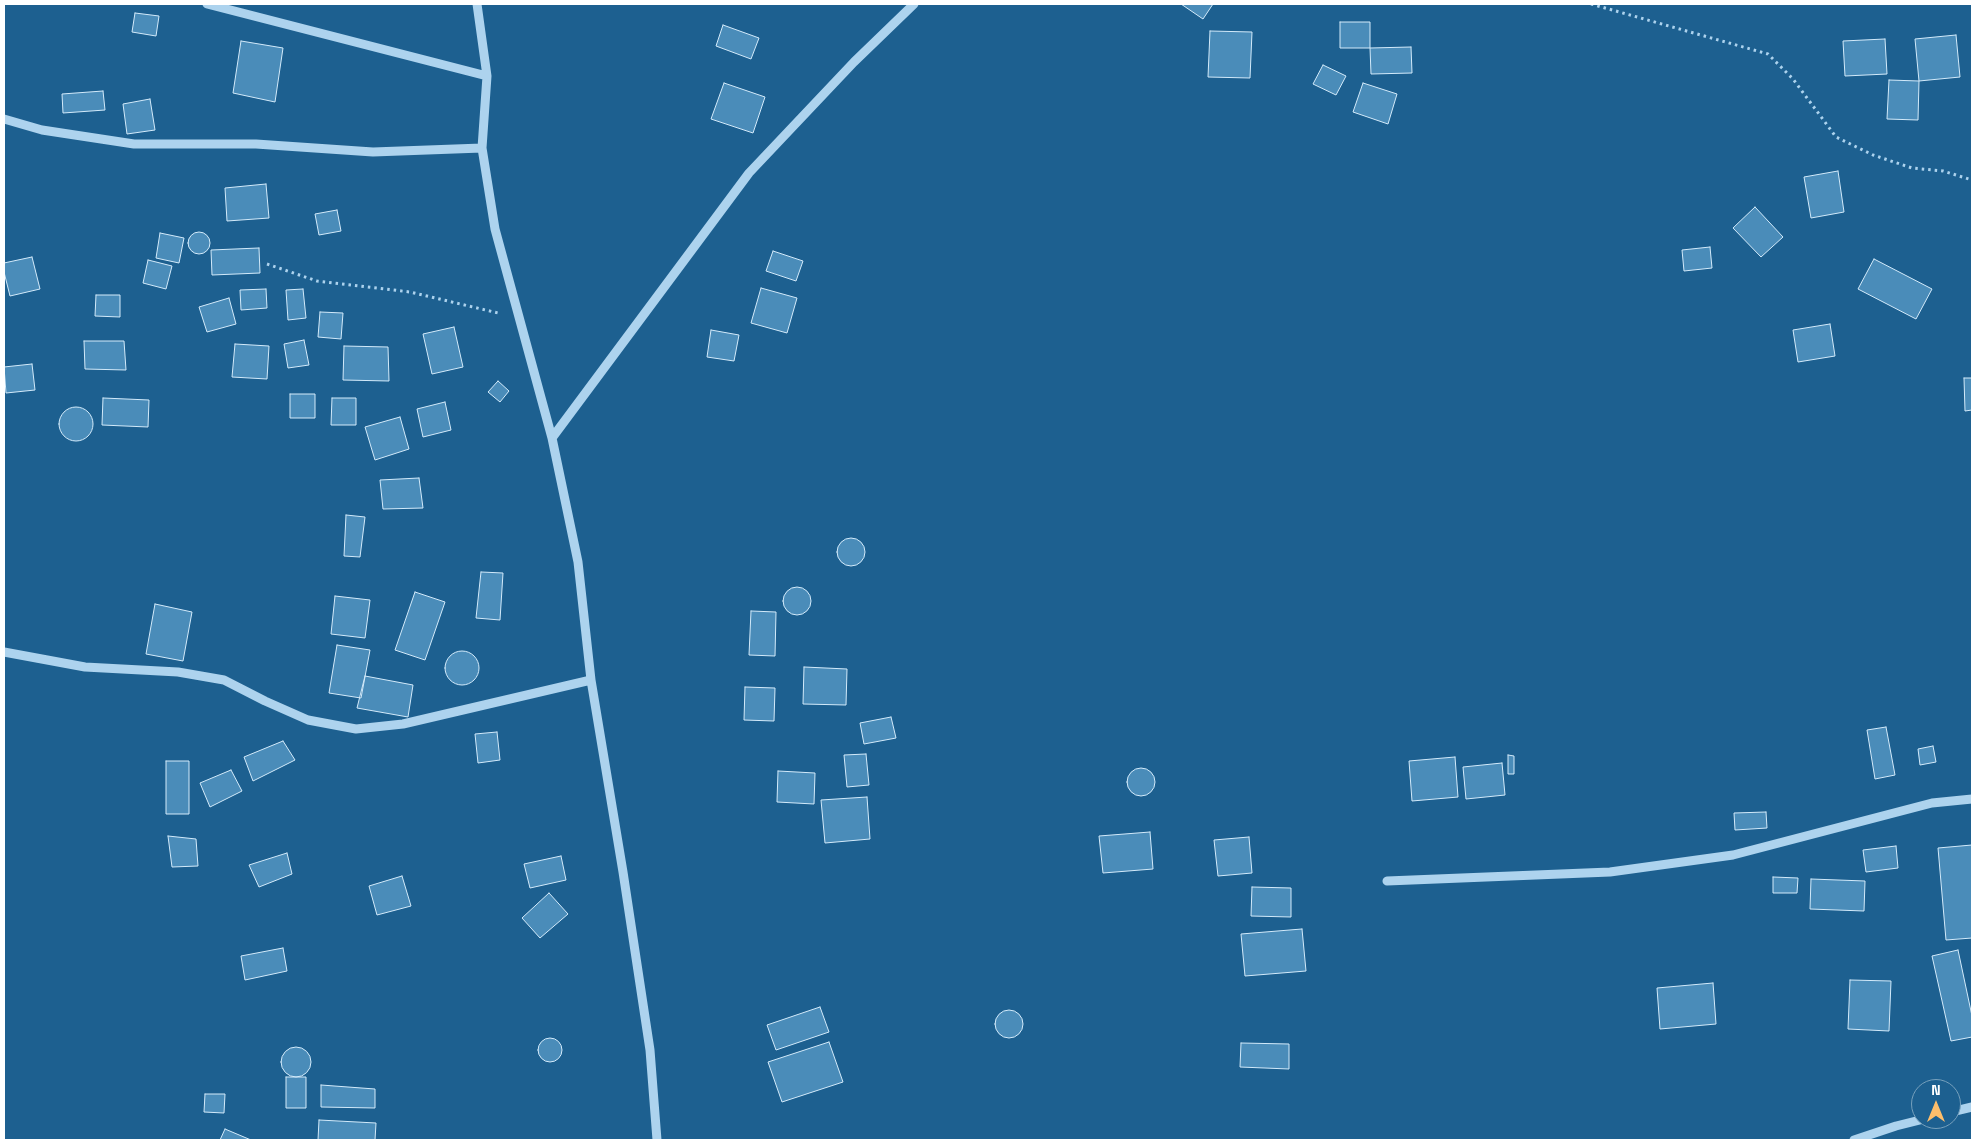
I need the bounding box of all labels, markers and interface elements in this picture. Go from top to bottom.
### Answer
north arrow [1911,1079,1961,1129]
text: N [1931,1081,1941,1099]

